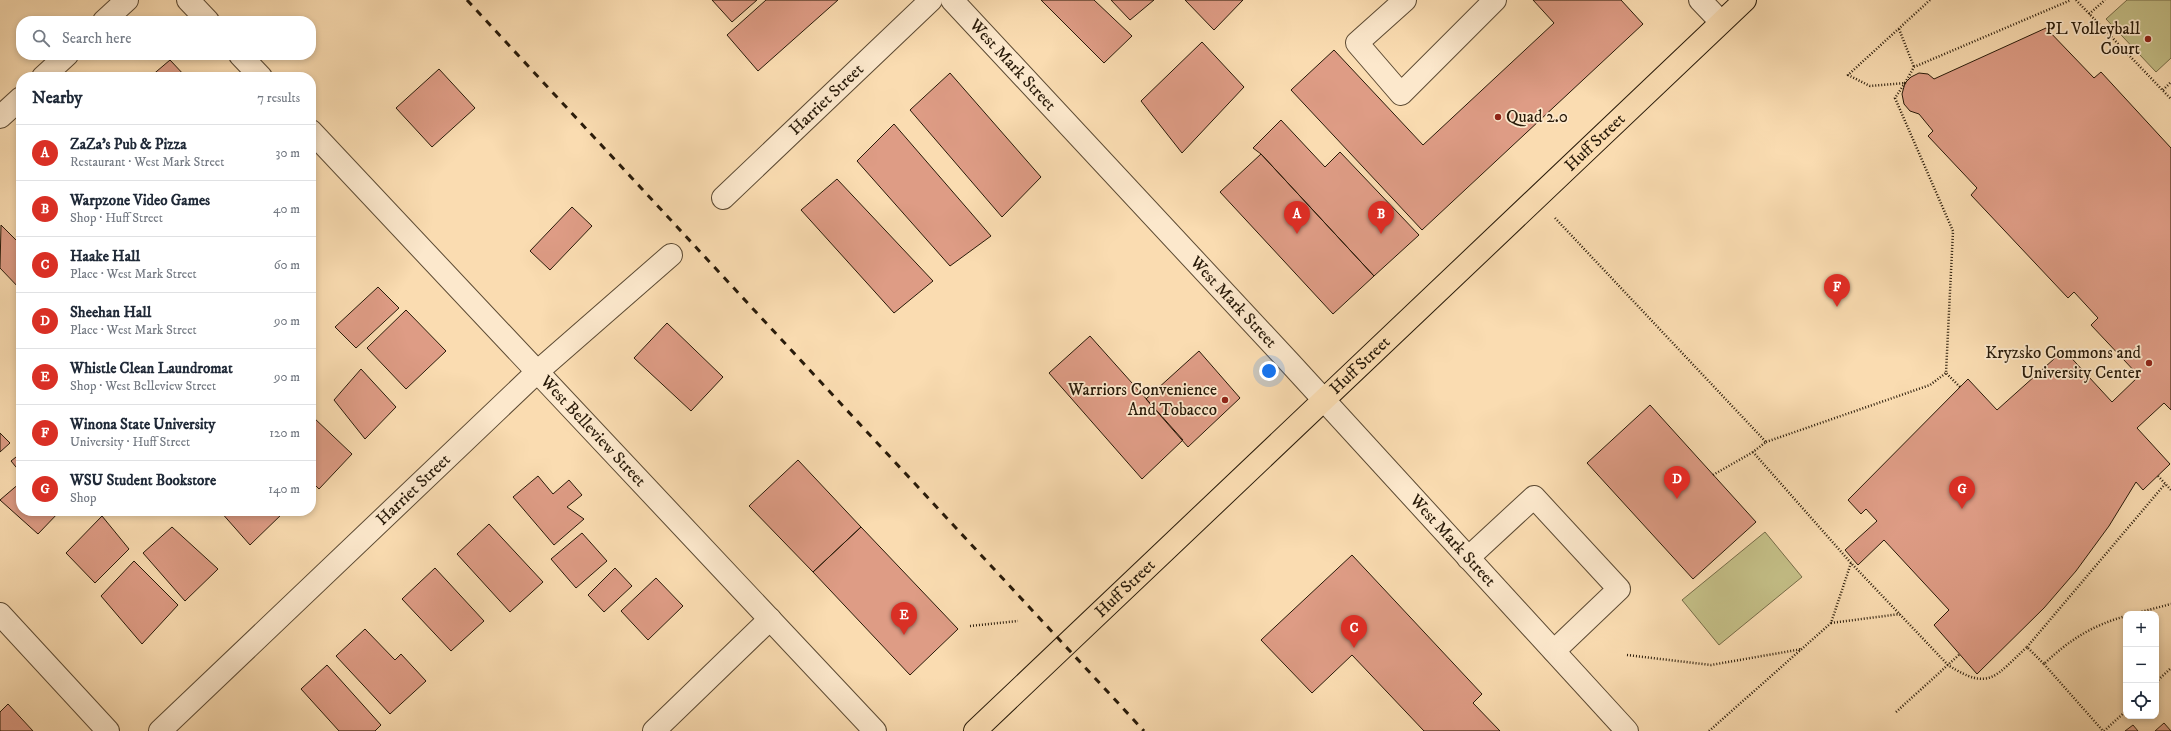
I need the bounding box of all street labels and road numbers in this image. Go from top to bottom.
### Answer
street label: West Mark Street [964,14,1061,116]
street label: Harriet Street [785,58,869,140]
street label: Huff Street [1560,108,1630,176]
street label: West Mark Street [1185,251,1282,353]
street label: Huff Street [1325,331,1395,399]
street label: West Belleview Street [535,370,651,492]
street label: Harriet Street [371,449,456,530]
street label: West Mark Street [1404,489,1501,592]
street label: Huff Street [1090,554,1161,622]

